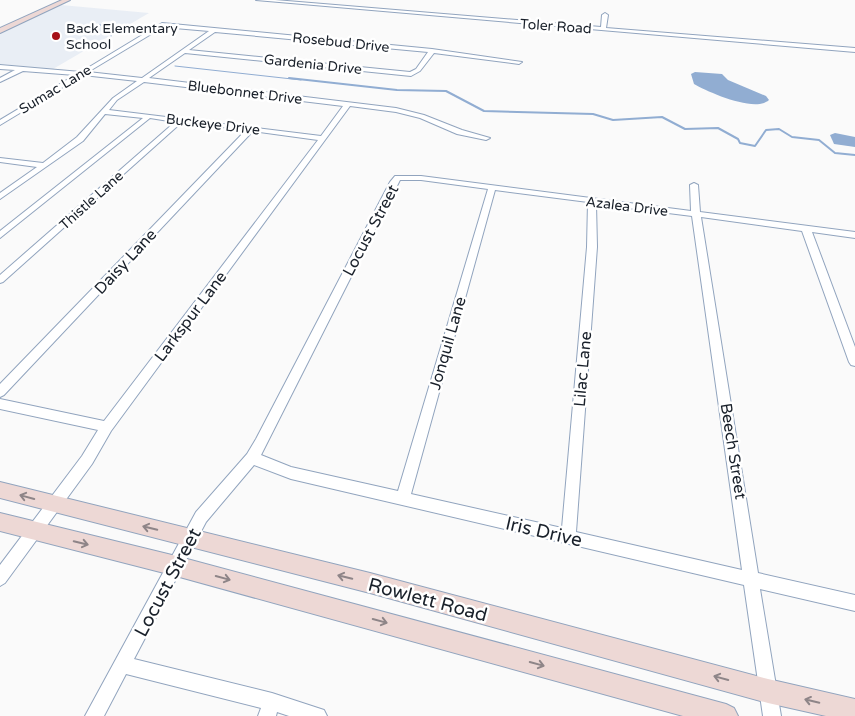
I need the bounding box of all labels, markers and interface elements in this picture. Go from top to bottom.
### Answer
street label: Toler Road [520,16,592,37]
place label: Back Elementary School [66,20,178,53]
street label: Rosebud Drive [292,29,390,56]
marker: Back Elementary School [50,30,62,42]
street label: Gardenia Drive [263,51,363,78]
street label: Sumac Lane [16,61,95,118]
street label: Bluebonnet Drive [187,77,303,108]
street label: Buckeye Drive [165,110,261,139]
street label: Thistle Lane [56,167,127,233]
street label: Locust Street [338,181,403,280]
street label: Azalea Drive [585,193,669,220]
street label: Daisy Lane [90,225,161,299]
street label: Larkspur Lane [150,268,231,366]
street label: Jonquil Lane [425,294,471,392]
street label: Lilac Lane [570,330,596,408]
street label: Beech Street [716,402,750,501]
one-way arrow [19,492,35,502]
street label: Iris Drive [503,512,584,551]
one-way arrow [142,523,158,533]
street label: Locust Street [130,524,206,641]
one-way arrow [73,539,89,548]
one-way arrow [337,571,353,581]
street label: Rowlett Road [366,573,490,626]
one-way arrow [215,574,231,584]
one-way arrow [372,617,388,626]
one-way arrow [529,659,545,669]
one-way arrow [714,673,730,682]
one-way arrow [804,696,820,705]

